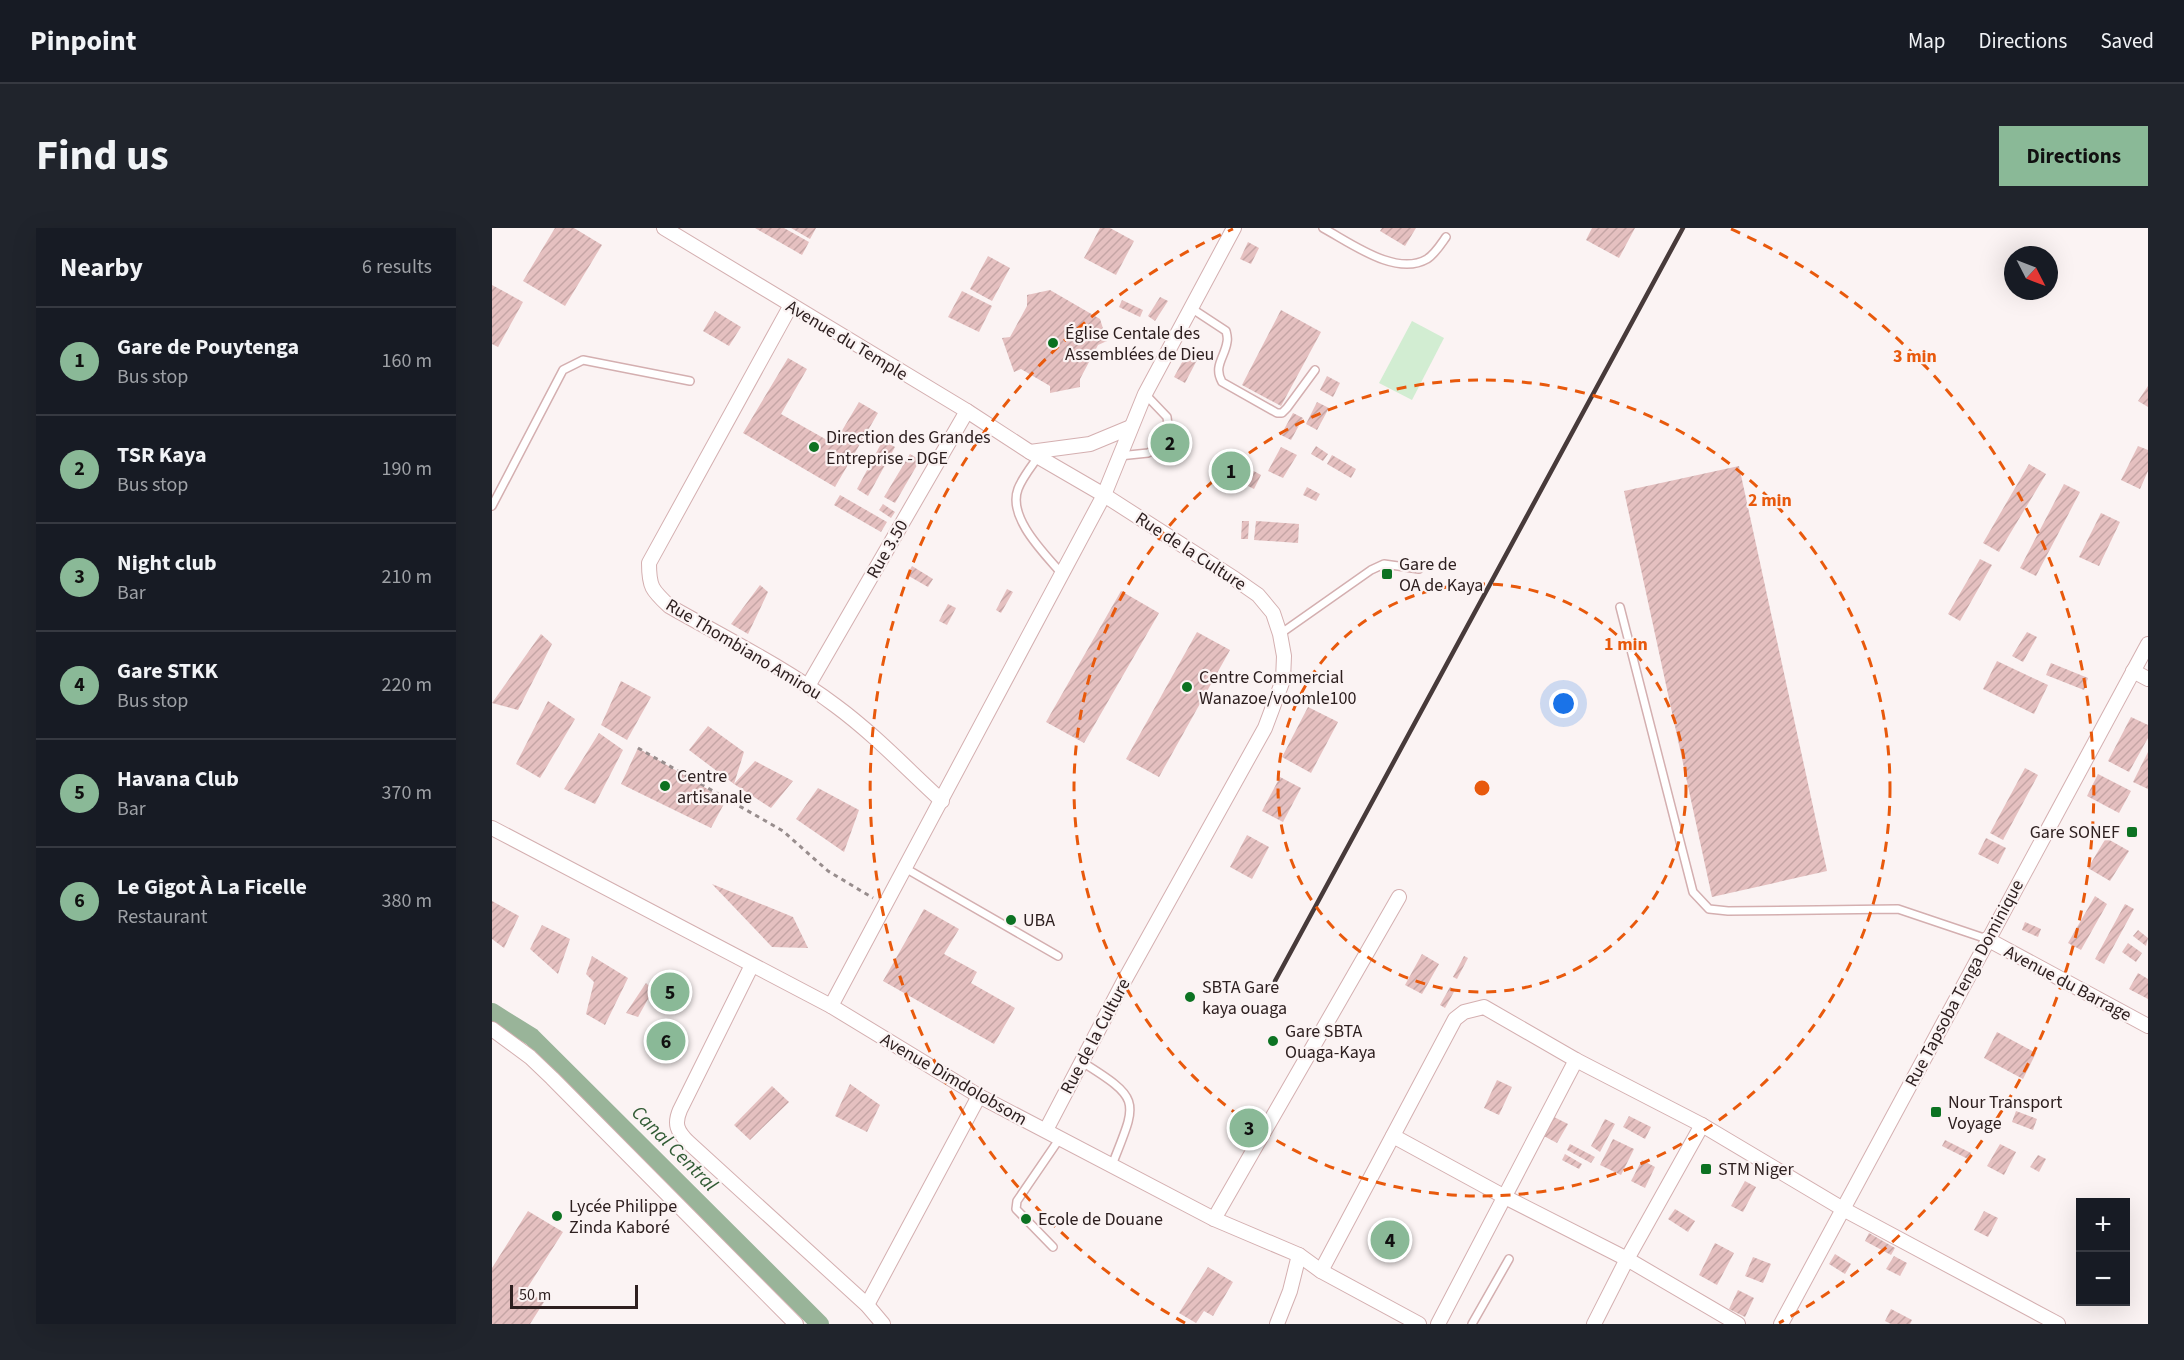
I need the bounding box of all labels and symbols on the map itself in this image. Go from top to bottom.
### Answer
north arrow [2004,246,2058,300]
street label: Avenue du Temple [781,294,912,387]
place label: Église Centale des Assemblées de Dieu [1065,321,1214,367]
marker: Église Centale des Assemblées de Dieu [1046,336,1060,350]
text: 3 min [1893,344,1937,369]
pin: 2 [1150,420,1190,466]
place label: Direction des Grandes Entreprise - DGE [826,425,991,471]
marker: Direction des Grandes Entreprise - DGE [807,440,821,454]
pin: 1 [1212,448,1250,494]
text: 2 min [1748,488,1792,513]
street label: Rue de la Culture [1130,506,1251,597]
street label: Rue 3.50 [861,515,914,583]
place label: Gare de OA de Kaya [1399,552,1483,598]
marker: Gare de OA de Kaya [1380,567,1394,581]
street label: Rue Thombiano Amirou [661,593,827,706]
text: 1 min [1604,632,1648,657]
place label: Centre Commercial Wanazoe/voomle100 [1199,665,1356,711]
marker: Centre Commercial Wanazoe/voomle100 [1180,680,1194,694]
your location [1549,689,1578,718]
place label: Centre artisanale [677,764,752,810]
centre of rings [1472,778,1492,798]
marker: Centre artisanale [658,779,672,793]
place label: Gare SONEF [2030,820,2120,845]
marker: Gare SONEF [2125,825,2139,839]
street label: Rue Tapsoba Tenga Dominique [1899,875,2030,1091]
place label: UBA [1023,908,1055,933]
marker: UBA [1004,913,1018,927]
street label: Avenue du Barrage [2000,939,2136,1028]
pin: 5 [650,970,690,1014]
street label: Rue de la Culture [1054,974,1136,1098]
place label: SBTA Gare kaya ouaga [1202,975,1287,1021]
marker: SBTA Gare kaya ouaga [1183,990,1197,1004]
pin: 6 [646,1018,686,1064]
place label: Gare SBTA Ouaga-Kaya [1285,1019,1376,1065]
street label: Avenue Dimdolobsom [876,1027,1032,1132]
marker: Gare SBTA Ouaga-Kaya [1266,1034,1280,1048]
place label: Nour Transport Voyage [1948,1090,2062,1136]
water label: Canal Central [625,1099,724,1198]
marker: Nour Transport Voyage [1929,1105,1943,1119]
pin: 3 [1230,1106,1269,1150]
place label: STM Niger [1718,1157,1794,1182]
marker: STM Niger [1699,1162,1713,1176]
place label: Lycée Philippe Zinda Kaboré [569,1194,677,1240]
place label: Ecole de Douane [1038,1207,1163,1232]
marker: Lycée Philippe Zinda Kaboré [550,1209,564,1223]
marker: Ecole de Douane [1019,1212,1033,1226]
pin: 4 [1370,1218,1410,1262]
scale bar [510,1282,638,1310]

